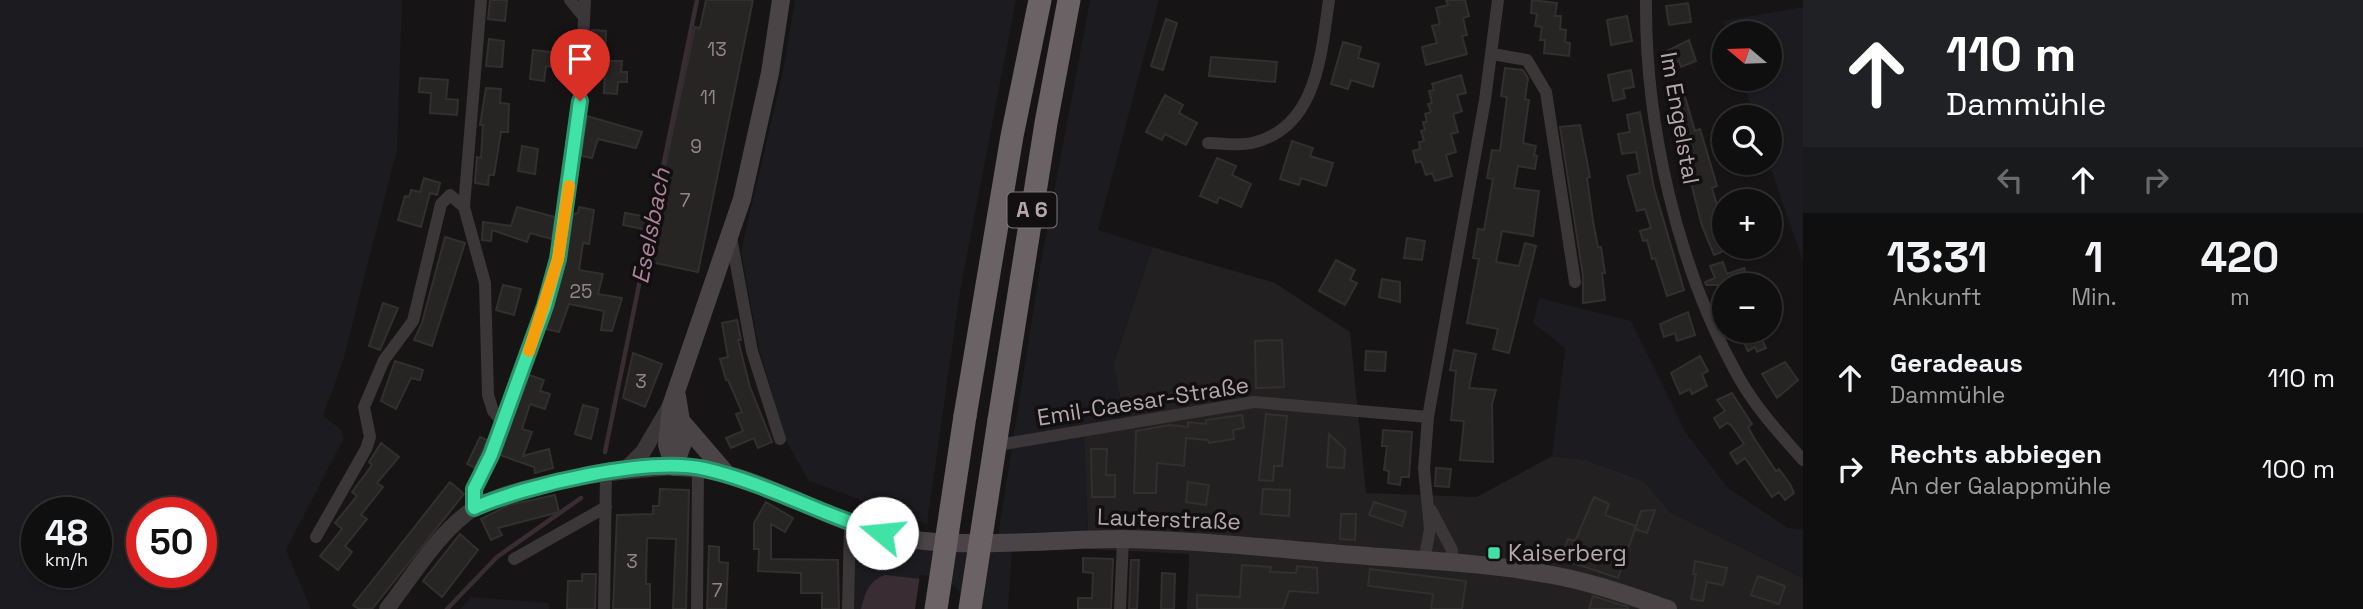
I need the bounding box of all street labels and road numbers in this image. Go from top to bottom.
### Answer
street label: Im Engelstal [1654,50,1706,186]
road number: A 6 [1007,192,1056,228]
street label: Emil-Caesar-Straße [1035,369,1251,433]
street label: Lauterstraße [1097,501,1241,537]

